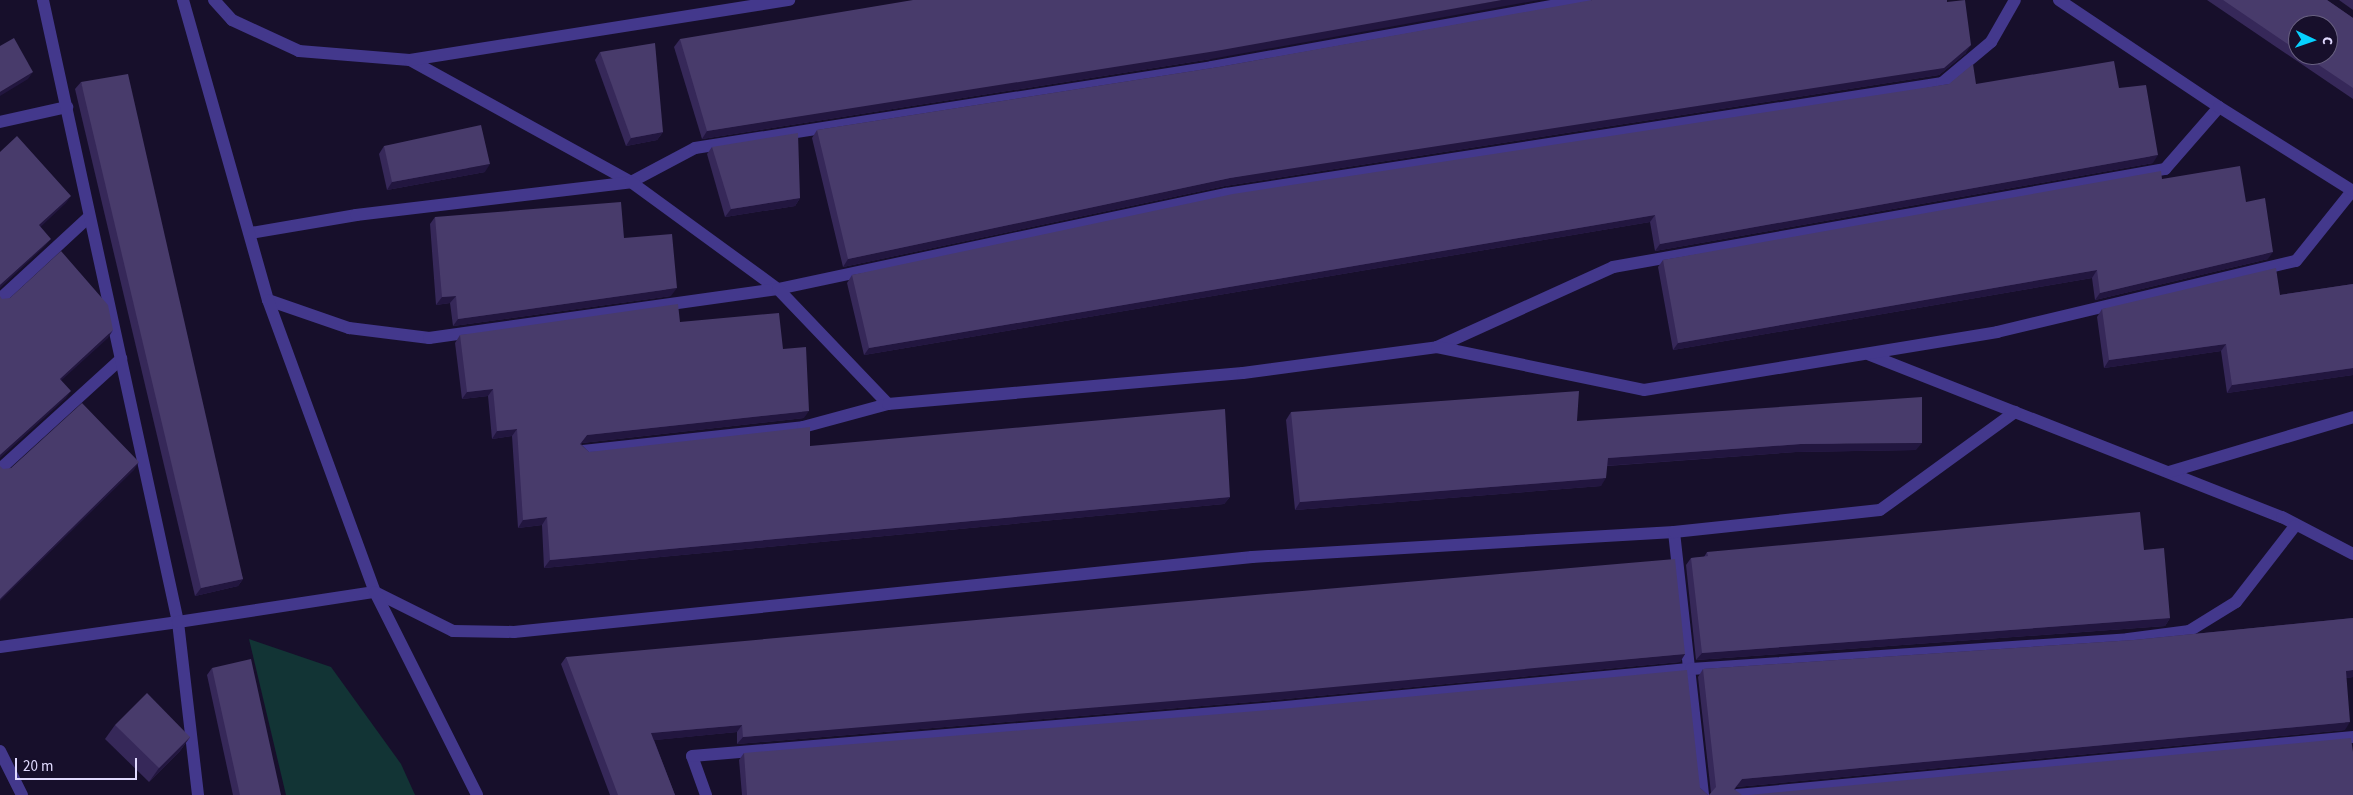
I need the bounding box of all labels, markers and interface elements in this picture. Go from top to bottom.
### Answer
north arrow [2288,15,2338,65]
text: С [2317,36,2337,45]
scale bar [18,748,140,780]
text: 20 m [23,756,53,777]

